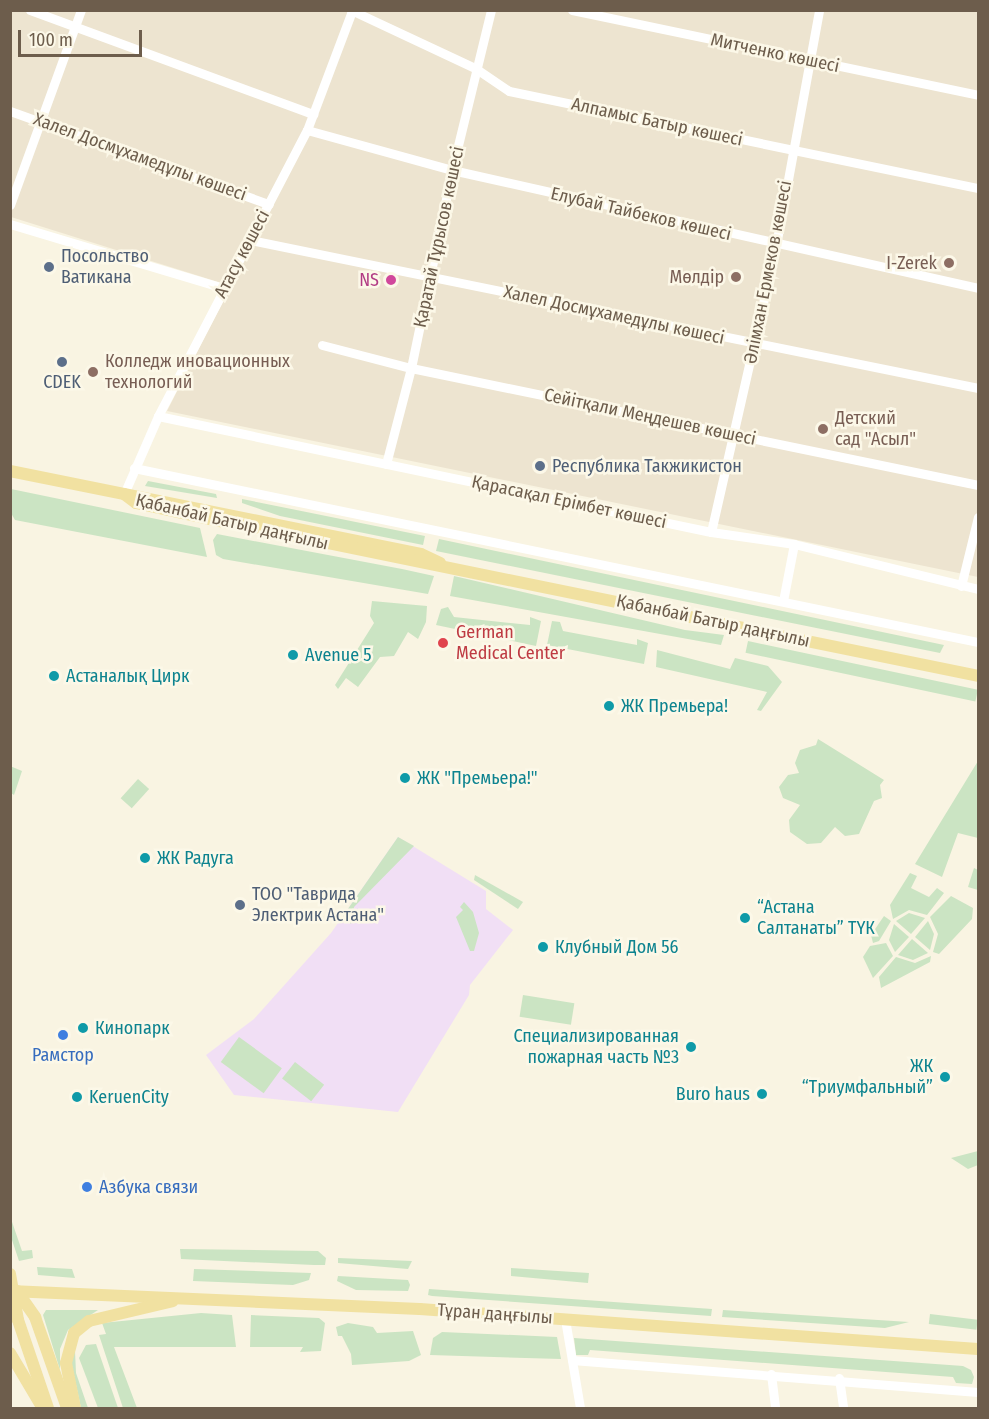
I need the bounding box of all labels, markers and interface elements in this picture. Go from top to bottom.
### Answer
scale bar [21,18,146,56]
text: 100 m [29,29,73,51]
street label: Митченко көшесі [709,29,841,77]
street label: Алпамыс Батыр көшесі [569,93,745,151]
street label: Халел Досмұхамедұлы көшесі [31,108,249,206]
street label: Қаратай Тұрысов көшесі [409,144,469,330]
street label: Әлімхан Ермеков көшесі [740,179,796,365]
street label: Елубай Тайбеков көшесі [549,183,733,245]
street label: Атасу көшесі [210,206,274,302]
place label: Посольство Ватикана [61,246,149,288]
place label: I-Zerek [886,252,937,274]
marker: I-Zerek [942,256,956,270]
marker: Посольство Ватикана [42,260,56,274]
place label: Мөлдір [669,266,724,288]
place label: NS [359,269,379,291]
marker: Мөлдір [729,270,743,284]
marker: NS [384,273,398,287]
street label: Халел Досмұхамедұлы көшесі [502,281,726,349]
place label: Колледж иновационных технологий [105,351,290,394]
marker: CDEK [55,355,69,369]
marker: Колледж иновационных технологий [86,365,100,379]
place label: CDEK [43,371,81,393]
street label: Сейітқали Меңдешев көшесі [542,384,758,450]
place label: Детский сад "Асыл" [835,408,916,450]
marker: Детский сад "Асыл" [816,422,830,436]
place label: Республика Такжикистон [552,455,742,477]
marker: Республика Такжикистон [533,459,547,473]
street label: Қарасақал Ерімбет көшесі [470,471,668,533]
street label: Қабанбай Батыр даңғылы [134,489,330,555]
street label: Қабанбай Батыр даңғылы [614,590,812,652]
place label: German Medical Center [456,622,565,664]
marker: German Medical Center [434,634,452,652]
place label: Avenue 5 [305,644,372,666]
marker: Avenue 5 [286,648,300,662]
place label: Астаналық Цирк [66,665,190,687]
marker: Астаналық Цирк [47,669,61,683]
place label: ЖК Премьера! [621,695,728,717]
marker: ЖК Премьера! [602,699,616,713]
place label: ЖК "Премьера!" [417,767,538,789]
marker: ЖК "Премьера!" [398,771,412,785]
place label: ЖК Радуга [157,847,234,869]
marker: ЖК Радуга [138,851,152,865]
place label: ТОО "Таврида Электрик Астана" [252,884,384,926]
place label: “Астана Салтанаты” ТҮК [757,897,875,940]
marker: ТОО "Таврида Электрик Астана" [233,898,247,912]
marker: “Астана Салтанаты” ТҮК [738,911,752,925]
place label: Клубный Дом 56 [555,936,679,958]
marker: Клубный Дом 56 [536,940,550,954]
place label: Кинопарк [95,1017,170,1039]
marker: Кинопарк [76,1021,90,1035]
place label: Специализированная пожарная часть №3 [513,1026,679,1068]
marker: Рамстор [56,1028,70,1042]
marker: Специализированная пожарная часть №3 [684,1040,698,1054]
place label: Рамстор [32,1044,94,1066]
place label: ЖК “Триумфальный” [802,1056,933,1098]
marker: ЖК “Триумфальный” [938,1070,952,1084]
place label: Buro haus [676,1083,750,1105]
place label: KeruenCity [89,1086,169,1108]
marker: Buro haus [755,1087,769,1101]
marker: KeruenCity [70,1090,84,1104]
place label: Азбука связи [99,1176,198,1198]
marker: Азбука связи [80,1180,94,1194]
street label: Тұран даңғылы [437,1299,553,1329]

